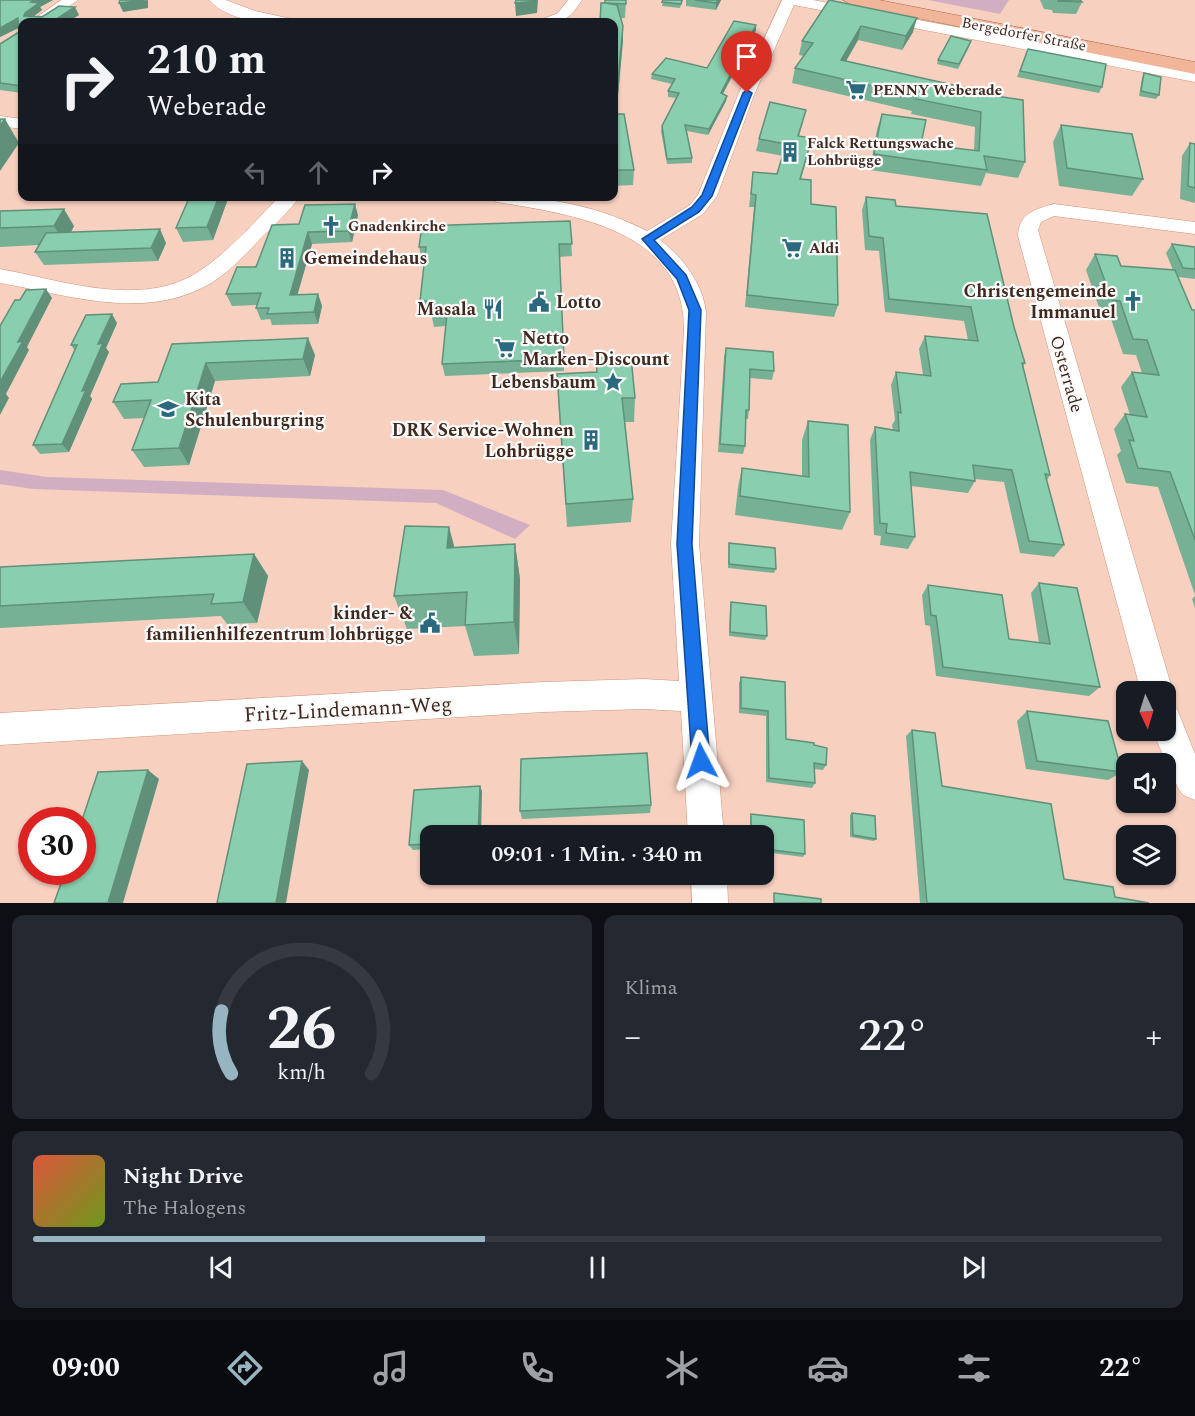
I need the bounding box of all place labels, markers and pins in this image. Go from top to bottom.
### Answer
pin [721,31,772,93]
supermarket icon: PENNY Weberade [844,78,868,102]
place label: PENNY Weberade [873,79,1002,102]
place label: Falck Rettungswache Lohbrügge [807,132,954,172]
building icon: Falck Rettungswache Lohbrügge [778,140,802,164]
church icon: Gnadenkirche [319,214,343,238]
place label: Gnadenkirche [348,215,446,238]
supermarket icon: Aldi [780,236,804,260]
place label: Aldi [809,237,839,260]
place label: Gemeindehaus [304,245,427,272]
building icon: Gemeindehaus [275,246,299,270]
place label: Christengemeinde Immanuel [964,278,1116,326]
place label: Lotto [556,289,601,316]
church icon: Christengemeinde Immanuel [1121,289,1145,313]
public building icon: Lotto [527,290,551,314]
place label: Masala [417,296,477,323]
restaurant icon: Masala [481,297,505,321]
place label: Netto Marken-Discount [522,325,670,373]
supermarket icon: Netto Marken-Discount [493,336,517,360]
place label: Lebensbaum [490,369,596,396]
place icon: Lebensbaum [601,370,625,394]
place label: Kita Schulenburgring [185,386,325,434]
school or university icon: Kita Schulenburgring [156,397,180,421]
place label: DRK Service-Wohnen Lohbrügge [392,417,574,465]
building icon: DRK Service-Wohnen Lohbrügge [579,428,603,452]
place label: kinder- & familienhilfezentrum lohbrügge [146,600,413,648]
public building icon: kinder- & familienhilfezentrum lohbrügge [418,611,442,635]

